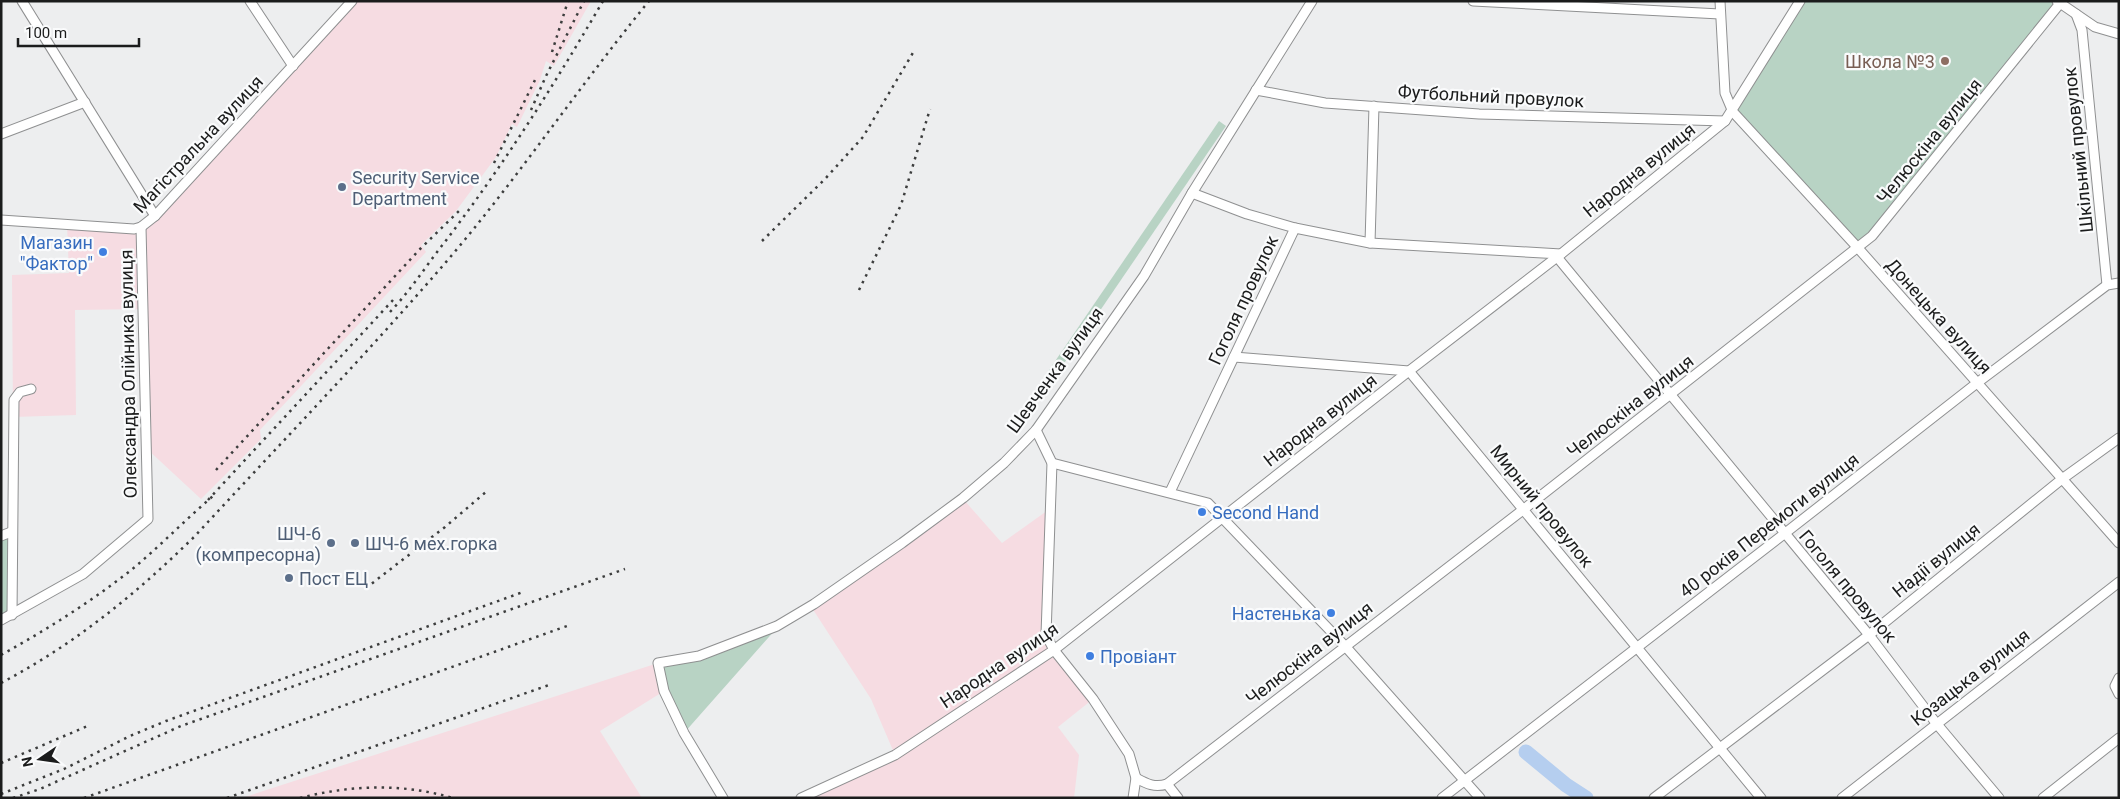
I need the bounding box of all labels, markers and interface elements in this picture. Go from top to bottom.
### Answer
scale bar [18,15,139,47]
text: 100 m [25,24,67,42]
place label: Школа №3 [1845,51,1935,72]
marker: Школа №3 [1939,55,1951,67]
street label: Шкільний провулок [2059,66,2097,234]
street label: Магістральна вулиця [129,71,267,217]
street label: Челюскіна вулиця [1872,74,1986,208]
street label: Футбольний провулок [1397,81,1585,111]
street label: Народна вулиця [1579,119,1699,221]
place label: Security Service Department [352,167,479,209]
marker: Security Service Department [336,181,348,193]
place label: Магазин "Фактор" [20,232,93,274]
street label: Гоголя провулок [1204,232,1282,368]
marker: Магазин "Фактор" [97,246,109,258]
street label: Олександра Олійника вулиця [115,249,141,499]
street label: Донецька вулиця [1882,254,1996,378]
street label: Шевченка вулиця [1002,303,1108,437]
street label: Челюскіна вулиця [1562,350,1698,462]
street label: Народна вулиця [1259,369,1381,471]
street label: Мирний провулок [1486,441,1598,572]
street label: 40 років Перемоги вулиця [1675,448,1863,602]
place label: Second Hand [1212,502,1319,523]
marker: Second Hand [1196,506,1208,518]
street label: Надії вулиця [1888,518,1984,602]
place label: ШЧ-6 (компресорна) [195,523,321,566]
street label: Гоголя провулок [1795,525,1901,647]
place label: ШЧ-6 мех.горка [365,533,497,554]
marker: ШЧ-6 (компресорна) [325,537,337,549]
marker: ШЧ-6 мех.горка [349,537,361,549]
place label: Пост ЕЦ [299,568,368,589]
marker: Пост ЕЦ [283,572,295,584]
street label: Челюскіна вулиця [1241,597,1377,709]
place label: Настенька [1232,603,1321,624]
marker: Настенька [1325,607,1337,619]
street label: Народна вулиця [936,618,1062,712]
street label: Козацька вулиця [1906,624,2034,730]
place label: Провіант [1100,646,1177,667]
marker: Провіант [1084,650,1096,662]
north arrow [15,734,65,784]
text: N [18,755,36,769]

